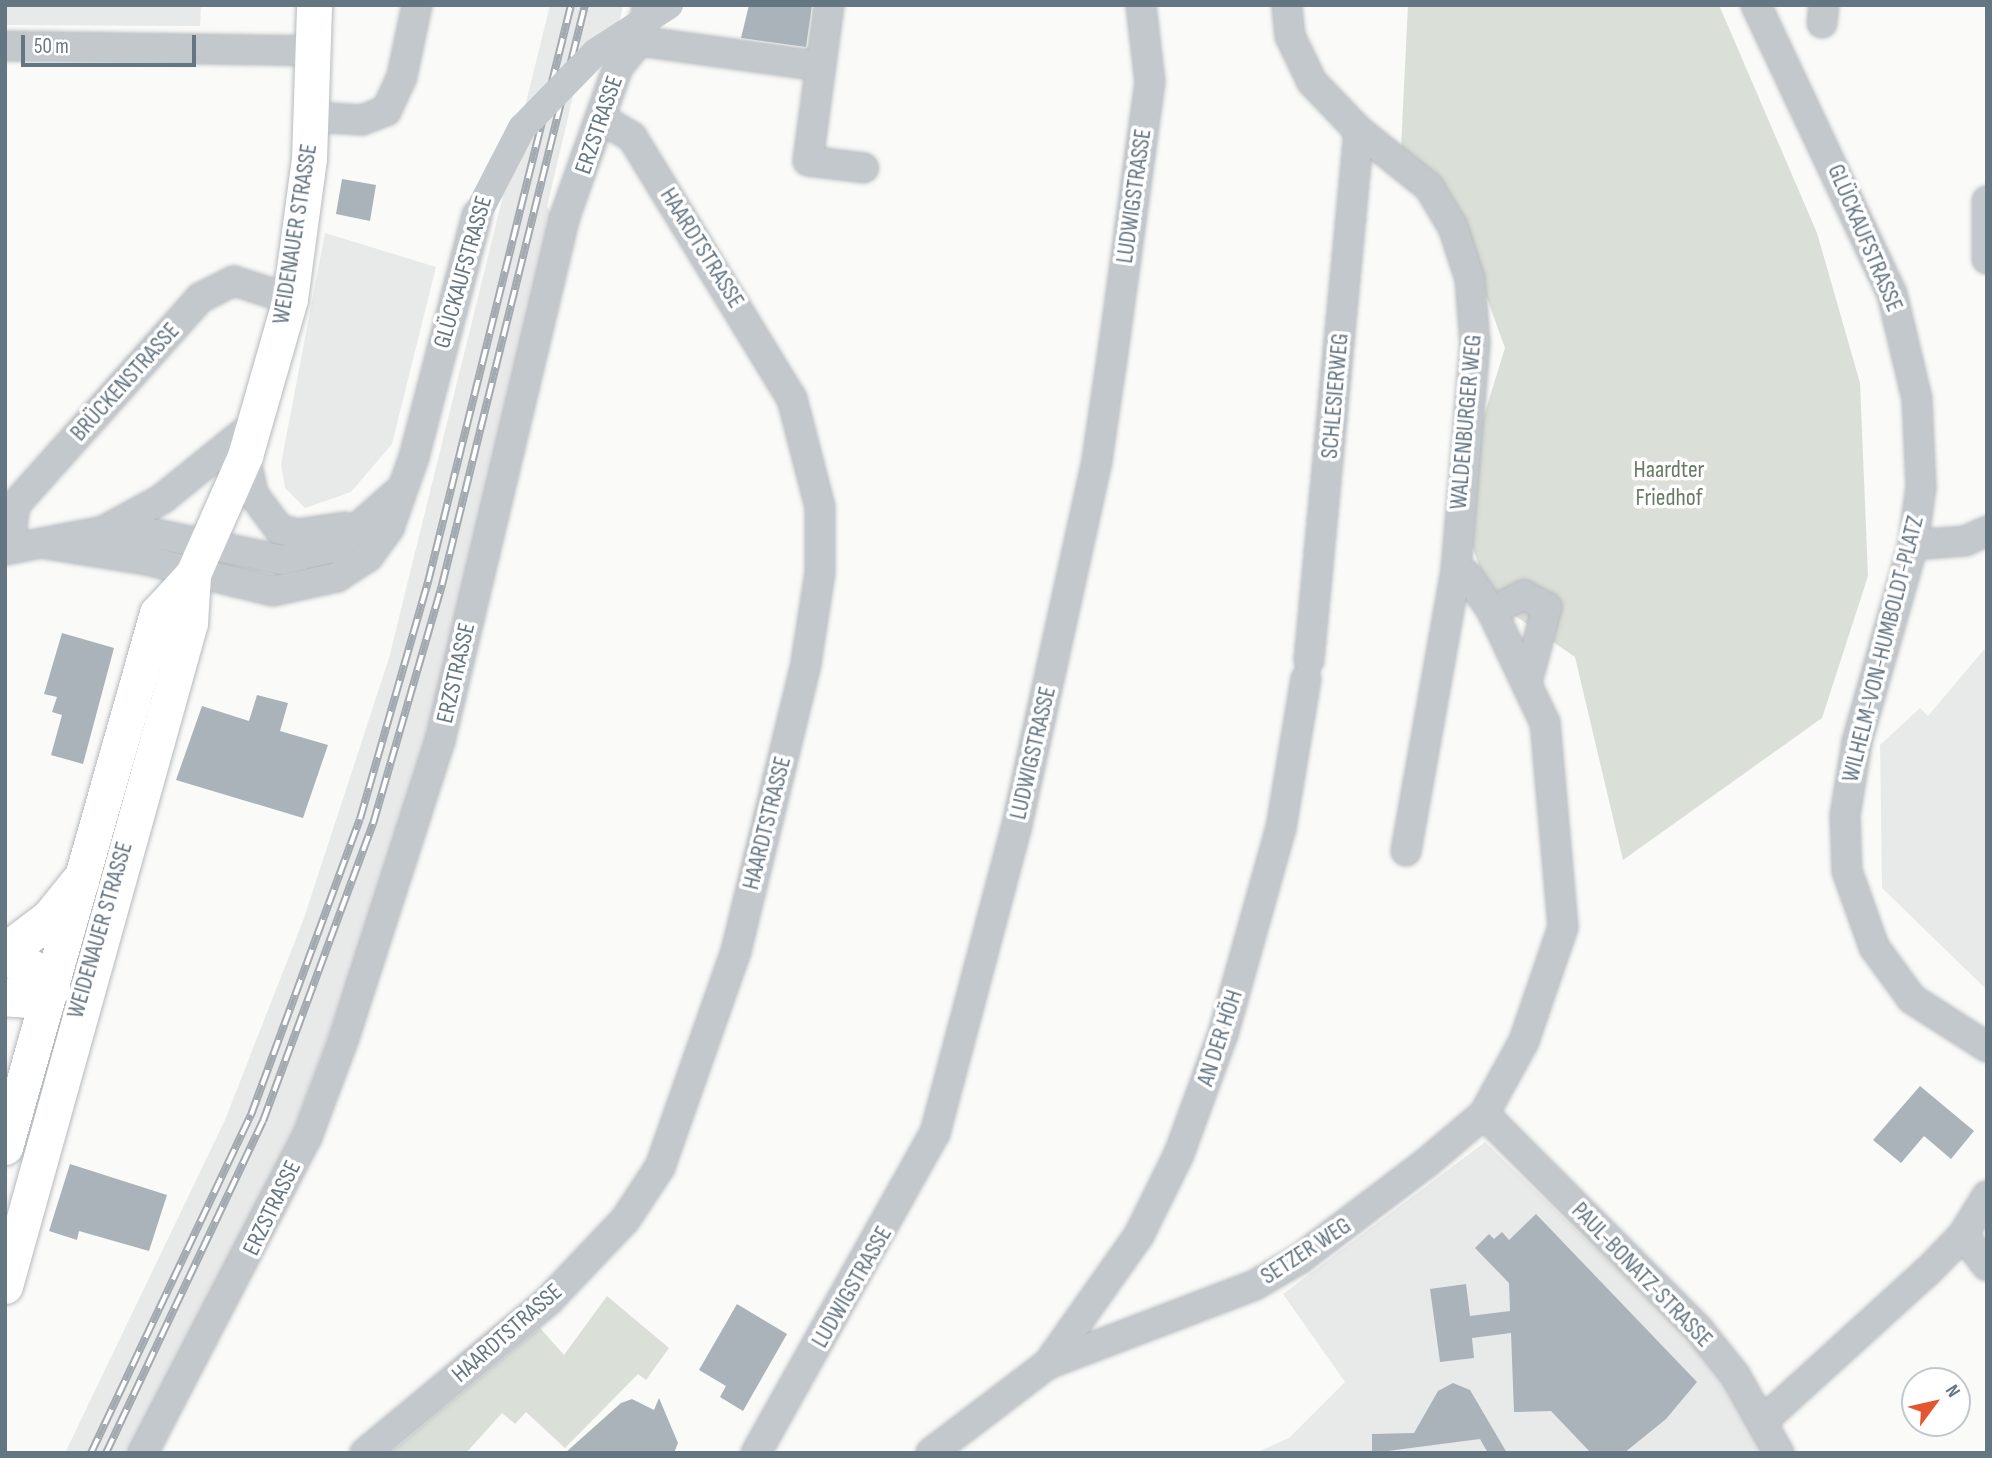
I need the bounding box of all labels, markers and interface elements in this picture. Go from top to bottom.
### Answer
scale bar [24,21,200,65]
text: 50 m [34,34,69,59]
street label: ERZSTRASSE [569,72,629,178]
street label: LUDWIGSTRASSE [1110,127,1158,265]
street label: WEIDENAUER STRASSE [267,142,323,326]
street label: GLÜCKAUFSTRASSE [1821,160,1909,316]
street label: HAARDTSTRASSE [654,183,750,313]
street label: GLÜCKAUFSTRASSE [428,193,498,351]
street label: BRÜCKENSTRASSE [64,317,186,447]
street label: SCHLESIERWEG [1315,332,1355,460]
street label: WALDENBURGER WEG [1444,333,1488,511]
park label: Haardter Friedhof [1634,456,1704,512]
street label: WILHELM-VON-HUMBOLDT-PLATZ [1836,513,1930,785]
street label: ERZSTRASSE [431,620,481,726]
street label: LUDWIGSTRASSE [1004,684,1062,822]
street label: HAARDTSTRASSE [737,753,797,893]
street label: WEIDENAUER STRASSE [61,838,139,1022]
street label: AN DER HÖH [1191,986,1249,1090]
street label: ERZSTRASSE [237,1156,307,1260]
street label: PAUL-BONATZ-STRASSE [1566,1197,1718,1353]
street label: SETZER WEG [1255,1211,1357,1291]
street label: LUDWIGSTRASSE [806,1221,898,1353]
street label: HAARDTSTRASSE [446,1277,568,1389]
north arrow [1901,1367,1971,1437]
text: N [1940,1381,1965,1402]

